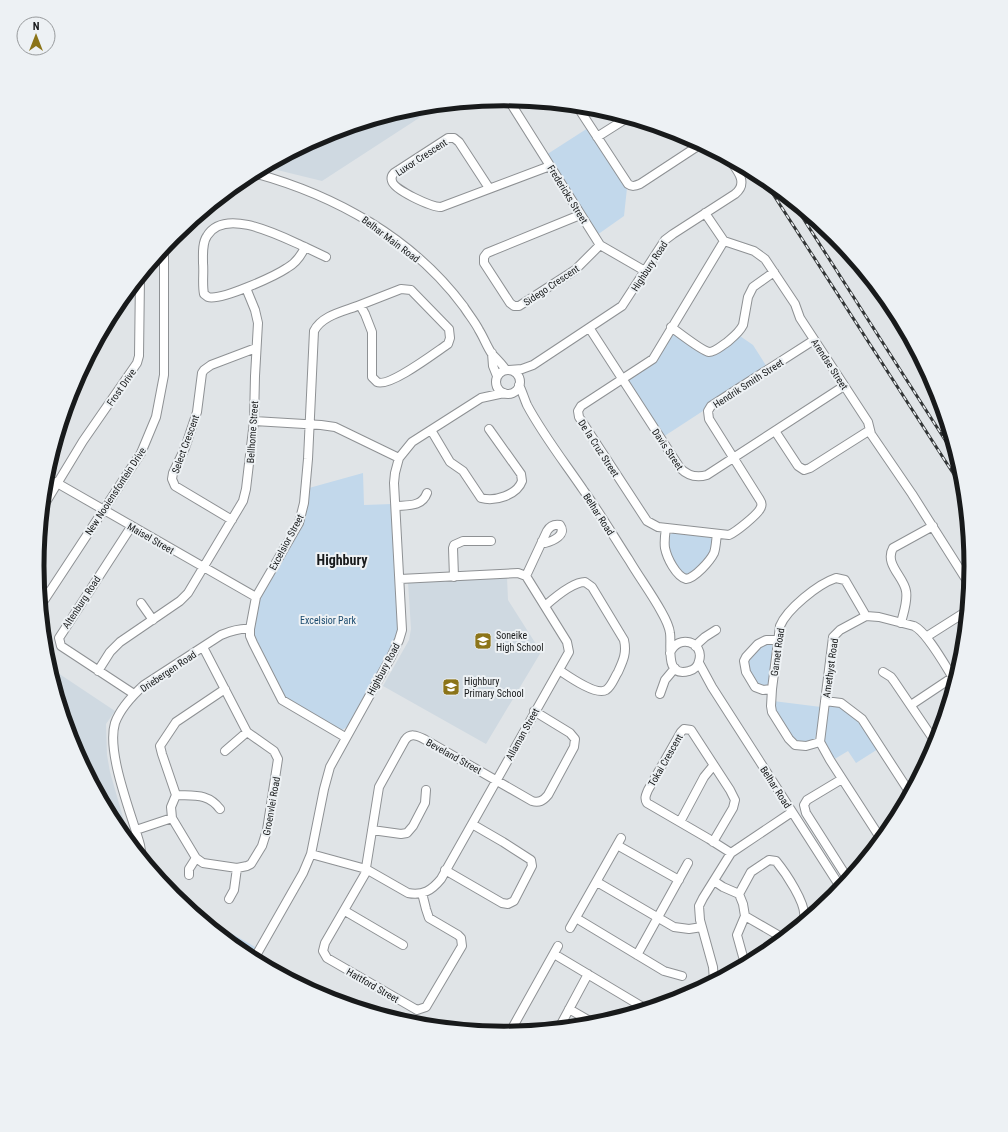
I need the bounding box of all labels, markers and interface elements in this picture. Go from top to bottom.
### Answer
north arrow [16,16,56,56]
text: N [33,20,40,33]
street label: Luxor Crescent [394,137,449,178]
street label: Fredericks Street [545,163,590,226]
street label: Belhar Main Road [360,214,422,265]
street label: Highbury Road [629,239,670,293]
street label: Sidego Crescent [522,263,581,308]
street label: Arendse Street [809,337,850,392]
street label: Hendrik Smith Street [711,357,785,410]
street label: Frost Drive [105,367,138,408]
street label: Bellhome Street [245,400,260,464]
street label: Select Crescent [170,413,201,475]
street label: De la Cruz Street [576,418,621,479]
street label: Davis Street [650,427,685,472]
street label: New Nooiensfontein Drive [83,445,148,537]
street label: Belhar Road [581,491,616,537]
street label: Excelsior Street [267,512,306,572]
street label: Maisel Street [126,521,176,556]
district label: Highbury [317,552,368,568]
street label: Altenburg Road [60,574,103,631]
park label: Excelsior Park [300,615,356,626]
street label: Garnet Road [769,627,786,677]
place label: Soneike High School [496,630,544,653]
school or university icon: Soneike High School [473,631,493,651]
street label: Amethyst Road [821,638,840,698]
street label: Highbury Road [365,641,402,697]
street label: Driebergen Road [138,649,198,694]
place label: Highbury Primary School [464,676,524,699]
school or university icon: Highbury Primary School [441,677,461,697]
street label: Allaman Street [504,706,541,762]
street label: Tokai Crescent [646,732,685,788]
street label: Beveland Street [424,737,483,776]
street label: Belhar Road [758,764,793,810]
street label: Groenvlei Road [261,776,282,836]
street label: Hattford Street [345,966,401,1005]

